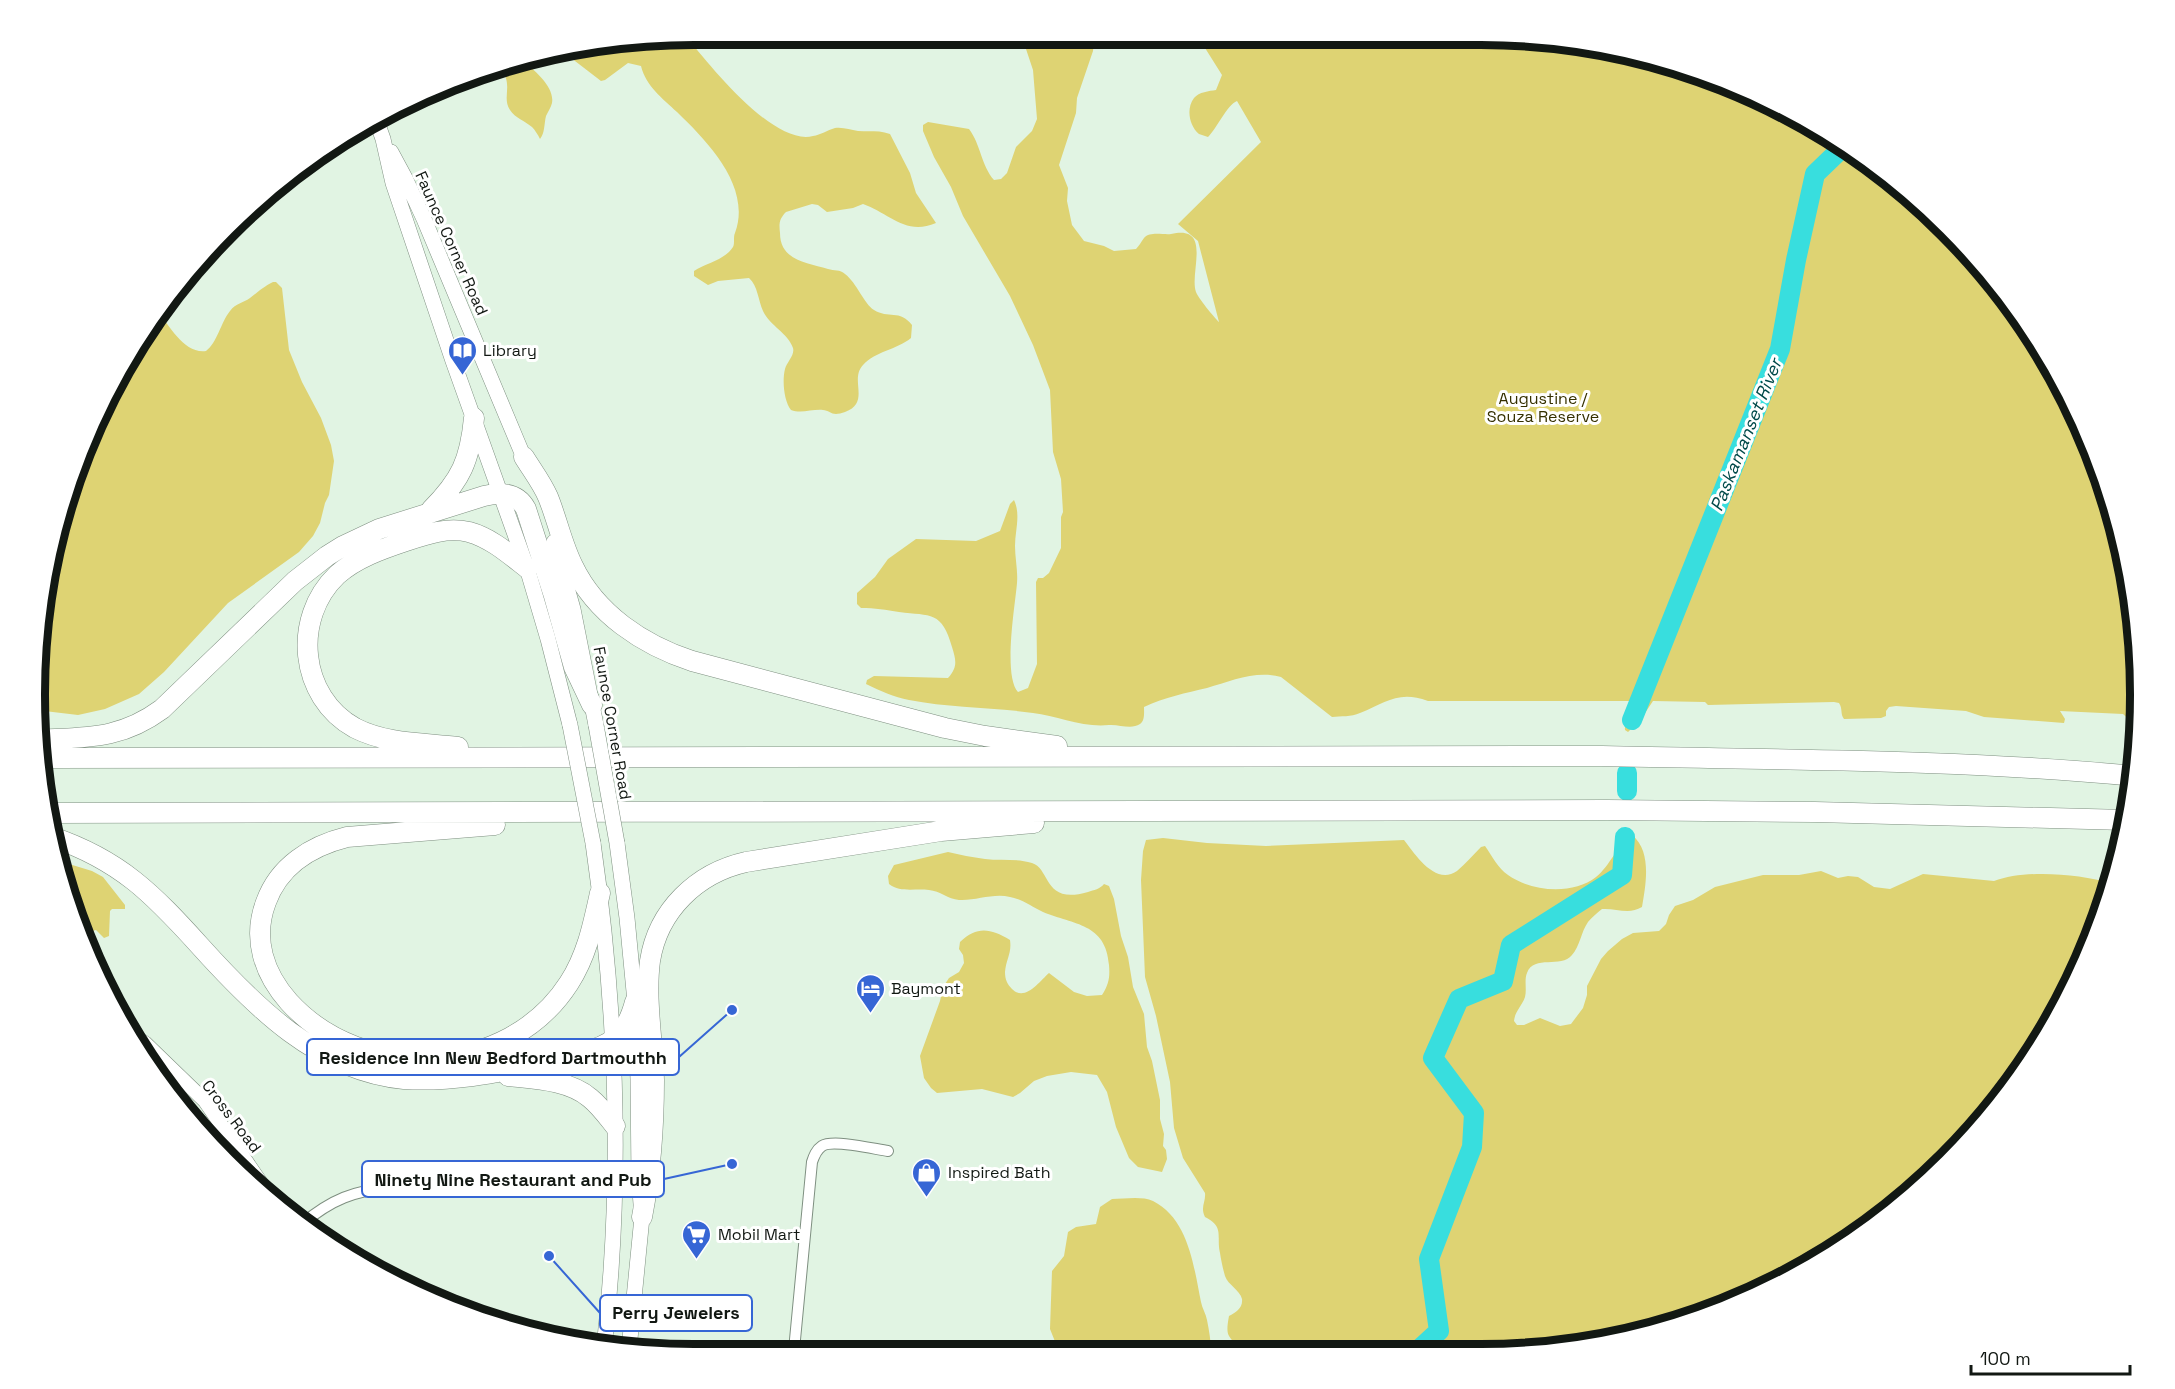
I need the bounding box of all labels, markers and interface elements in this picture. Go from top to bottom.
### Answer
street label: Faunce Corner Road [410,168,493,318]
library icon: Library [446,334,478,376]
place label: Library [483,340,537,361]
water label: Paskamanset River [1704,353,1787,514]
park label: Augustine / Souza Reserve [1487,388,1599,427]
street label: Faunce Corner Road [589,645,636,801]
hotel icon: Baymont [854,972,886,1014]
place label: Baymont [891,978,961,999]
callout: Residence Inn New Bedford Dartmouthh [307,1039,679,1075]
text: Residence Inn New Bedford Dartmouthh [319,1046,667,1069]
street label: Cross Road [197,1076,266,1157]
shop icon: Inspired Bath [911,1156,943,1198]
callout: Ninety Nine Restaurant and Pub [362,1161,664,1197]
place label: Inspired Bath [948,1162,1050,1183]
text: Ninety Nine Restaurant and Pub [374,1168,652,1191]
supermarket icon: Mobil Mart [681,1218,713,1260]
place label: Mobil Mart [718,1224,800,1245]
callout: Perry Jewelers [600,1295,752,1331]
text: Perry Jewelers [612,1301,740,1324]
scale bar [1971,1338,2130,1376]
text: 100 m [1980,1347,2031,1370]

